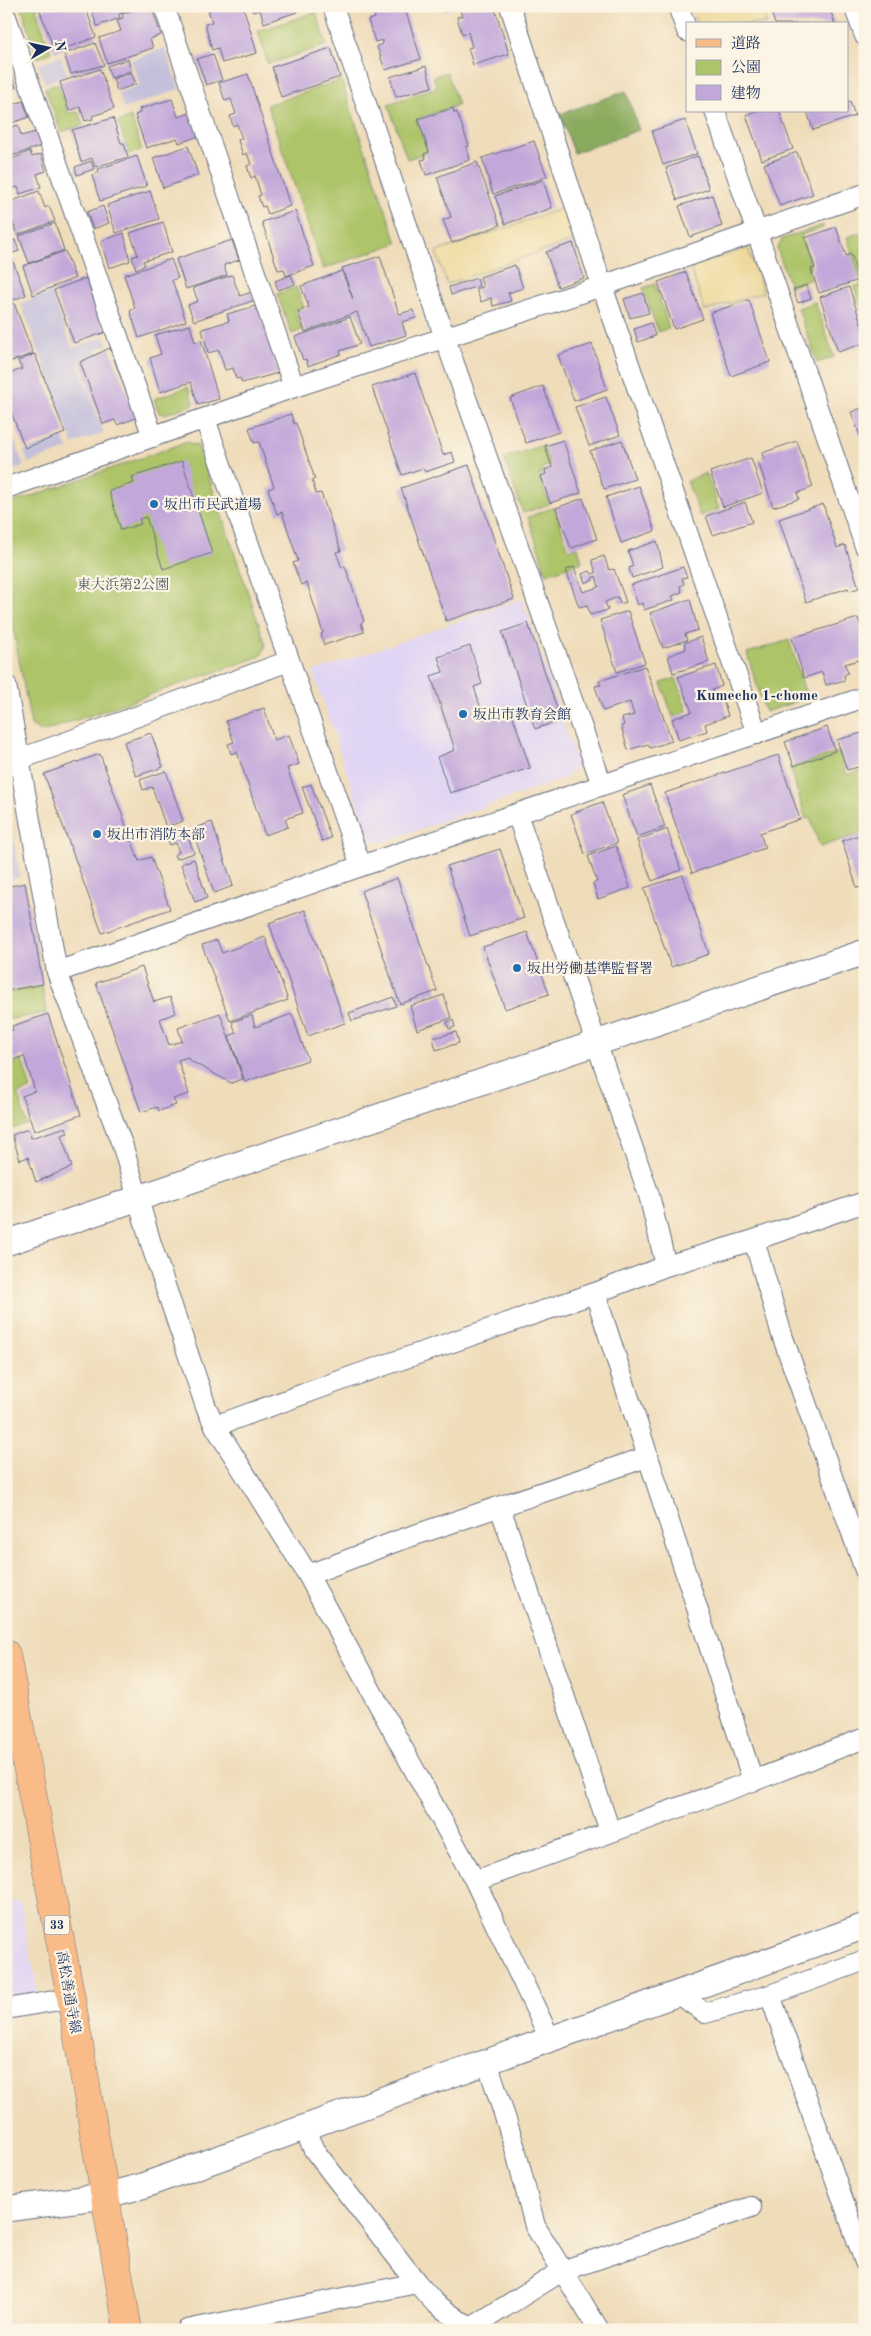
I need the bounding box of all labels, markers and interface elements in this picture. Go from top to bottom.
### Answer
north arrow [22,22,72,72]
legend [686,22,848,112]
text: 道路 [731,35,761,52]
text: N [52,40,68,53]
text: 公園 [731,59,761,76]
text: 建物 [731,85,761,102]
place label: 坂出市民武道場 [164,497,262,512]
marker: 坂出市民武道場 [148,498,160,510]
park label: 東大浜第2公園 [77,577,169,592]
district label: Kumecho 1-chome [696,689,818,704]
place label: 坂出市教育会館 [473,707,571,722]
marker: 坂出市教育会館 [457,708,469,720]
place label: 坂出市消防本部 [107,827,205,842]
marker: 坂出市消防本部 [91,828,103,840]
place label: 坂出労働基準監督署 [527,961,653,976]
marker: 坂出労働基準監督署 [511,962,523,974]
road number: 33 [44,1916,70,1934]
street label: 高松善通寺線 [54,1949,83,2035]

